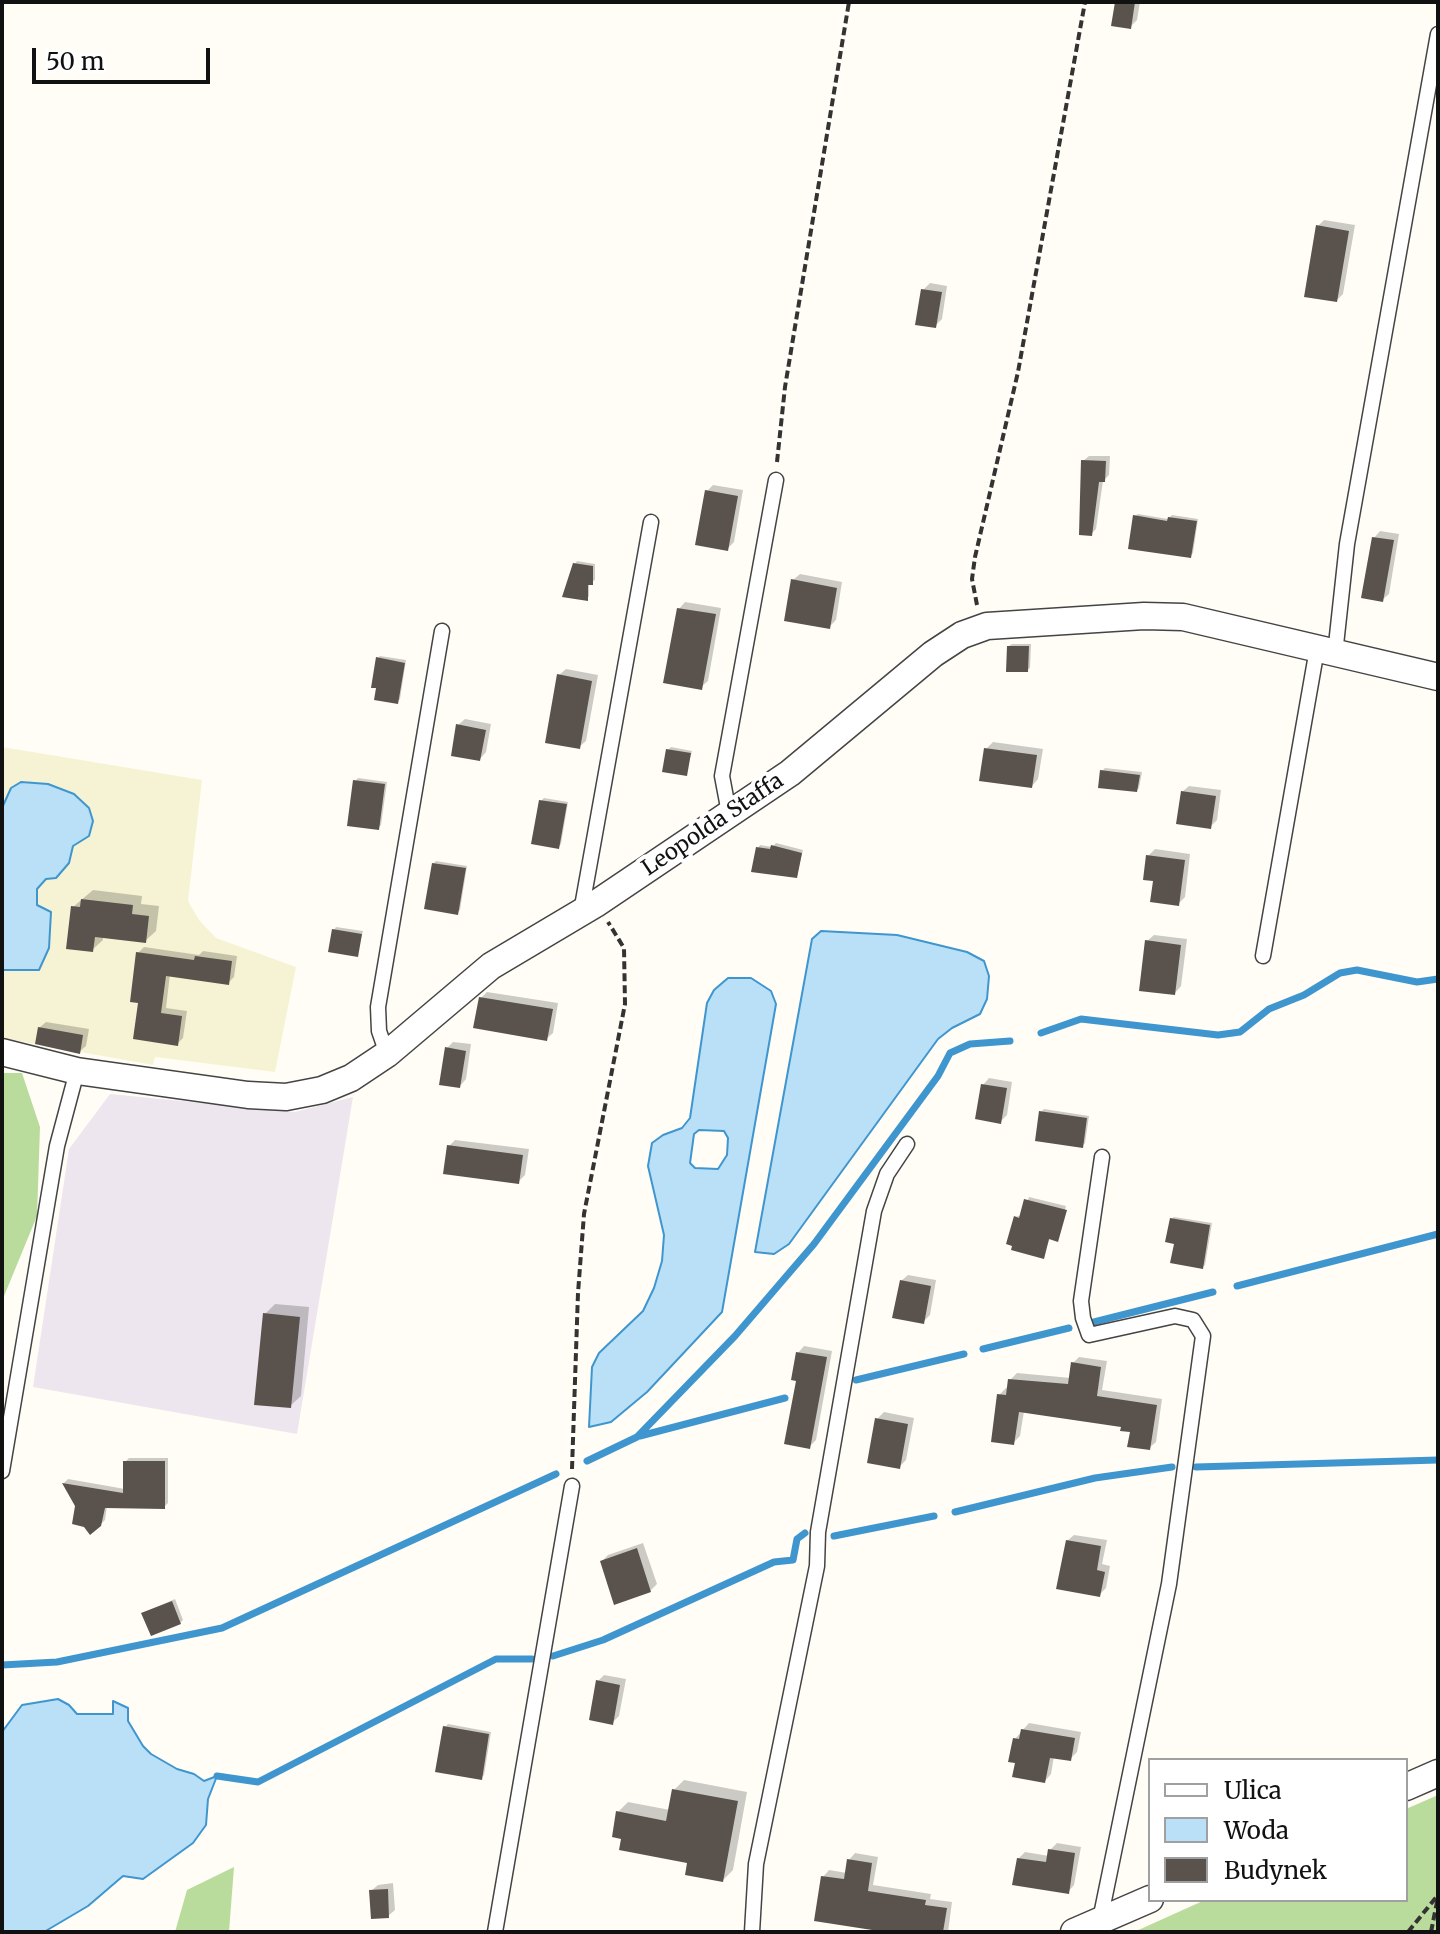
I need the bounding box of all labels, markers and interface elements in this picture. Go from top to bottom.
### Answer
scale bar [36,32,214,82]
text: 50 m [46,46,105,77]
street label: Leopolda Staffa [637,768,789,882]
legend [1148,1758,1408,1902]
text: Ulica [1224,1775,1282,1806]
text: Woda [1224,1815,1289,1846]
text: Budynek [1224,1855,1327,1886]

